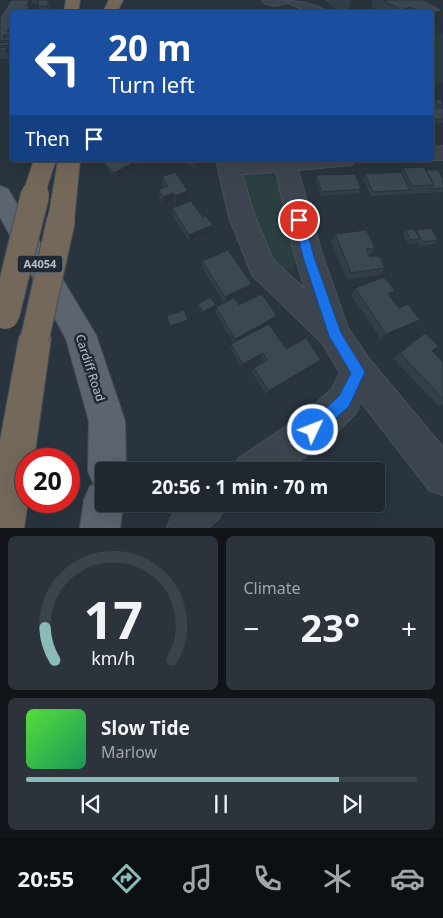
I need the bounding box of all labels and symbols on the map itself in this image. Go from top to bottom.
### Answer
pin [278,199,320,241]
road number: A4054 [18,255,62,272]
street label: Cardiff Road [72,332,109,404]
position arrow [286,403,338,455]
speed limit sign: 20 [15,448,80,513]

